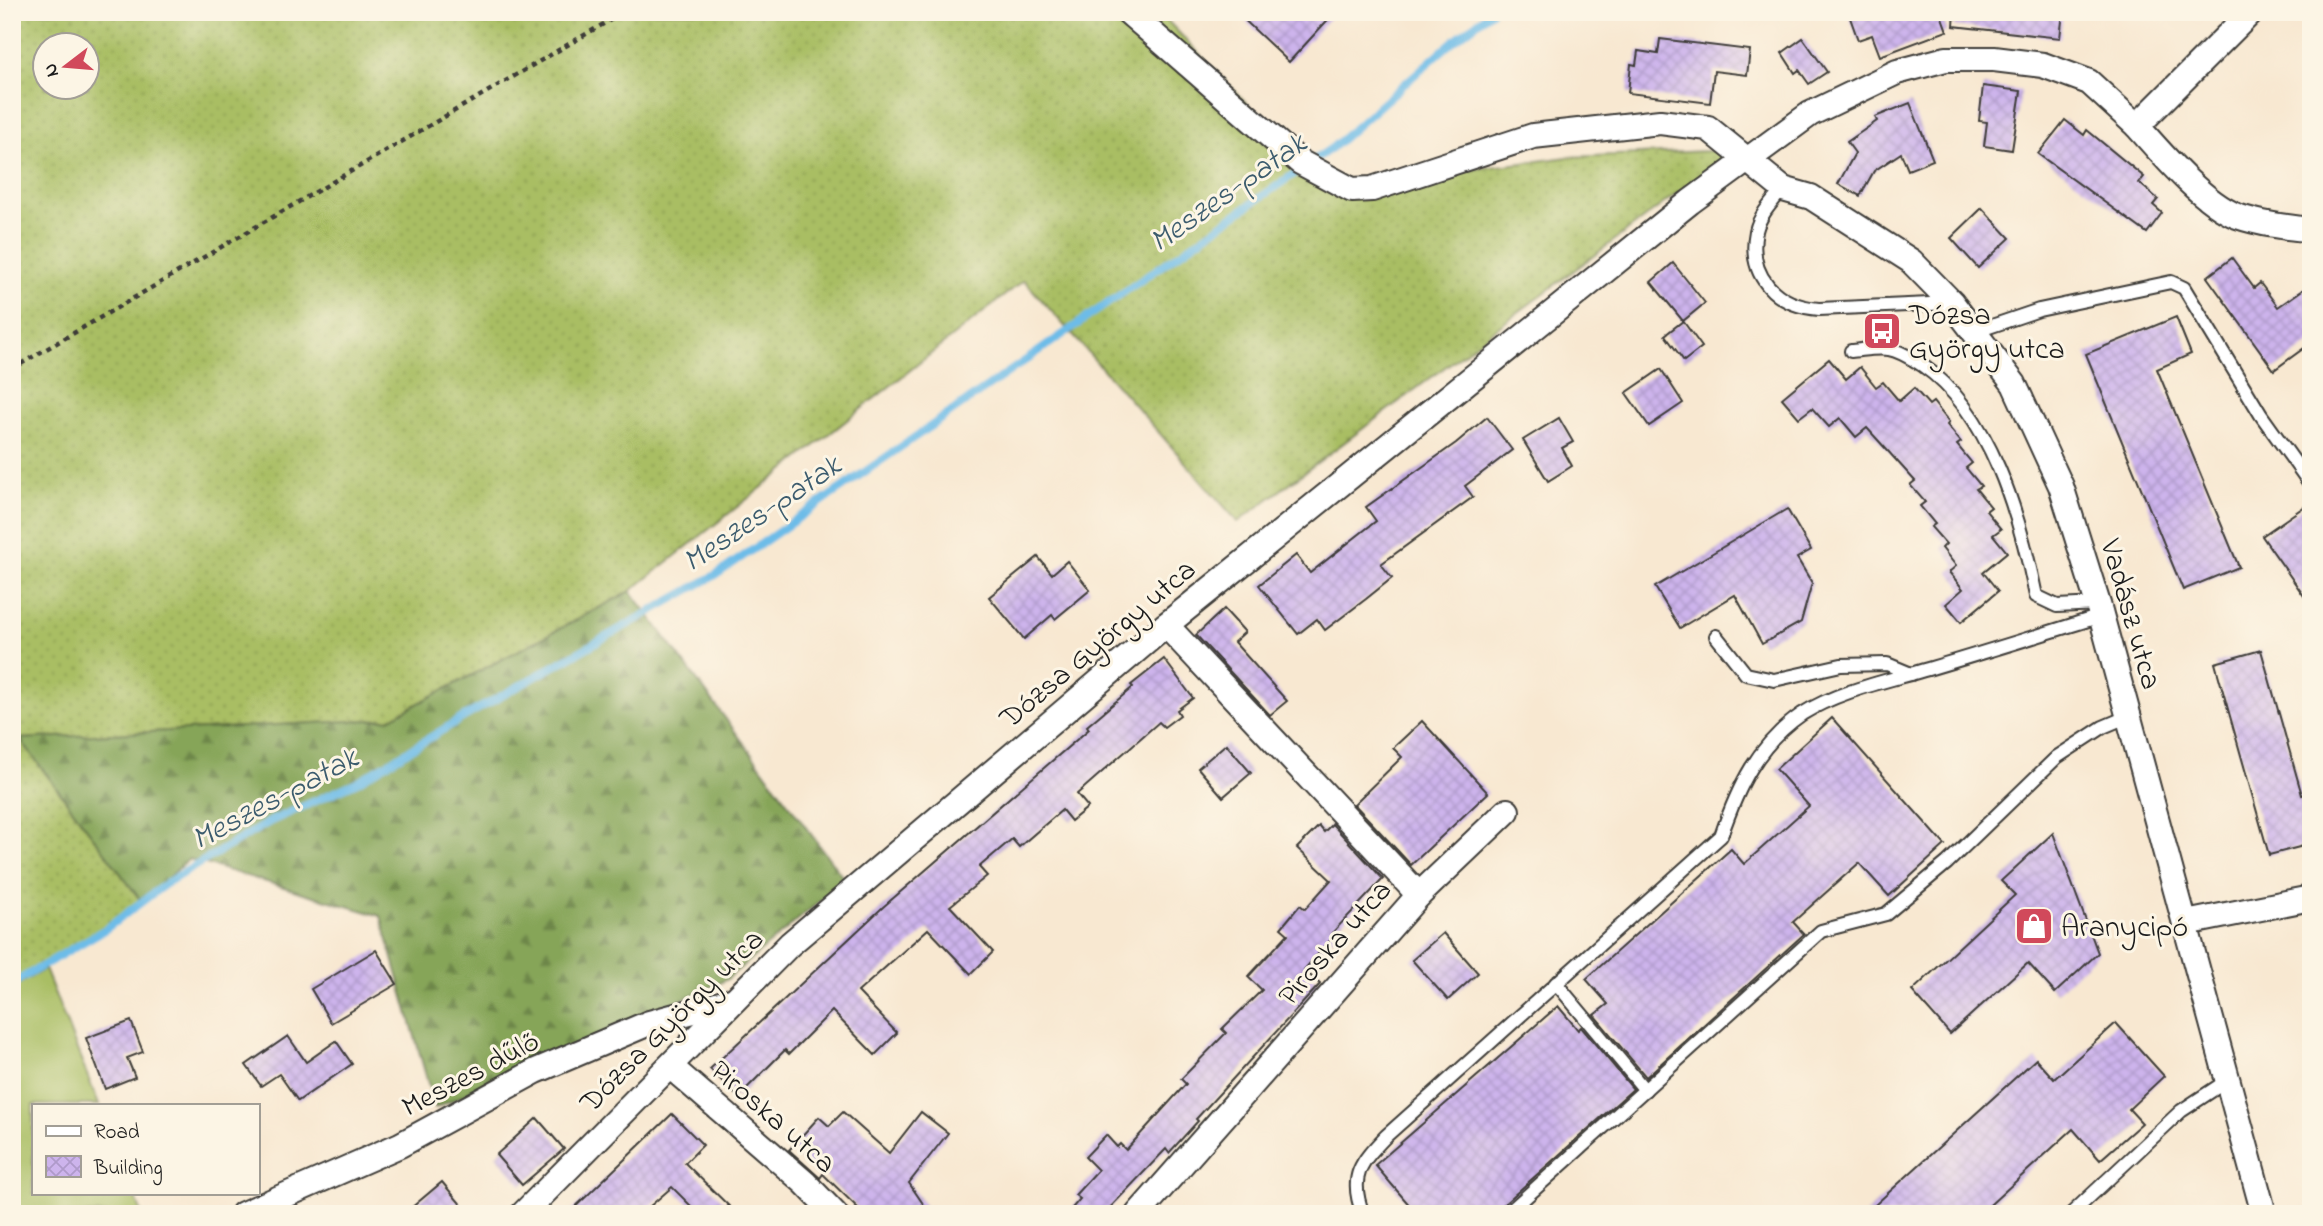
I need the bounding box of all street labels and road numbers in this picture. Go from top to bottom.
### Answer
street label: Vadász utca [2086,534,2172,695]
street label: Dózsa György utca [990,550,1207,741]
street label: Piroska utca [1269,871,1404,1017]
street label: Dózsa György utca [570,920,775,1125]
street label: Meszes dűlő [395,1021,548,1130]
street label: Piroska utca [699,1051,845,1186]

